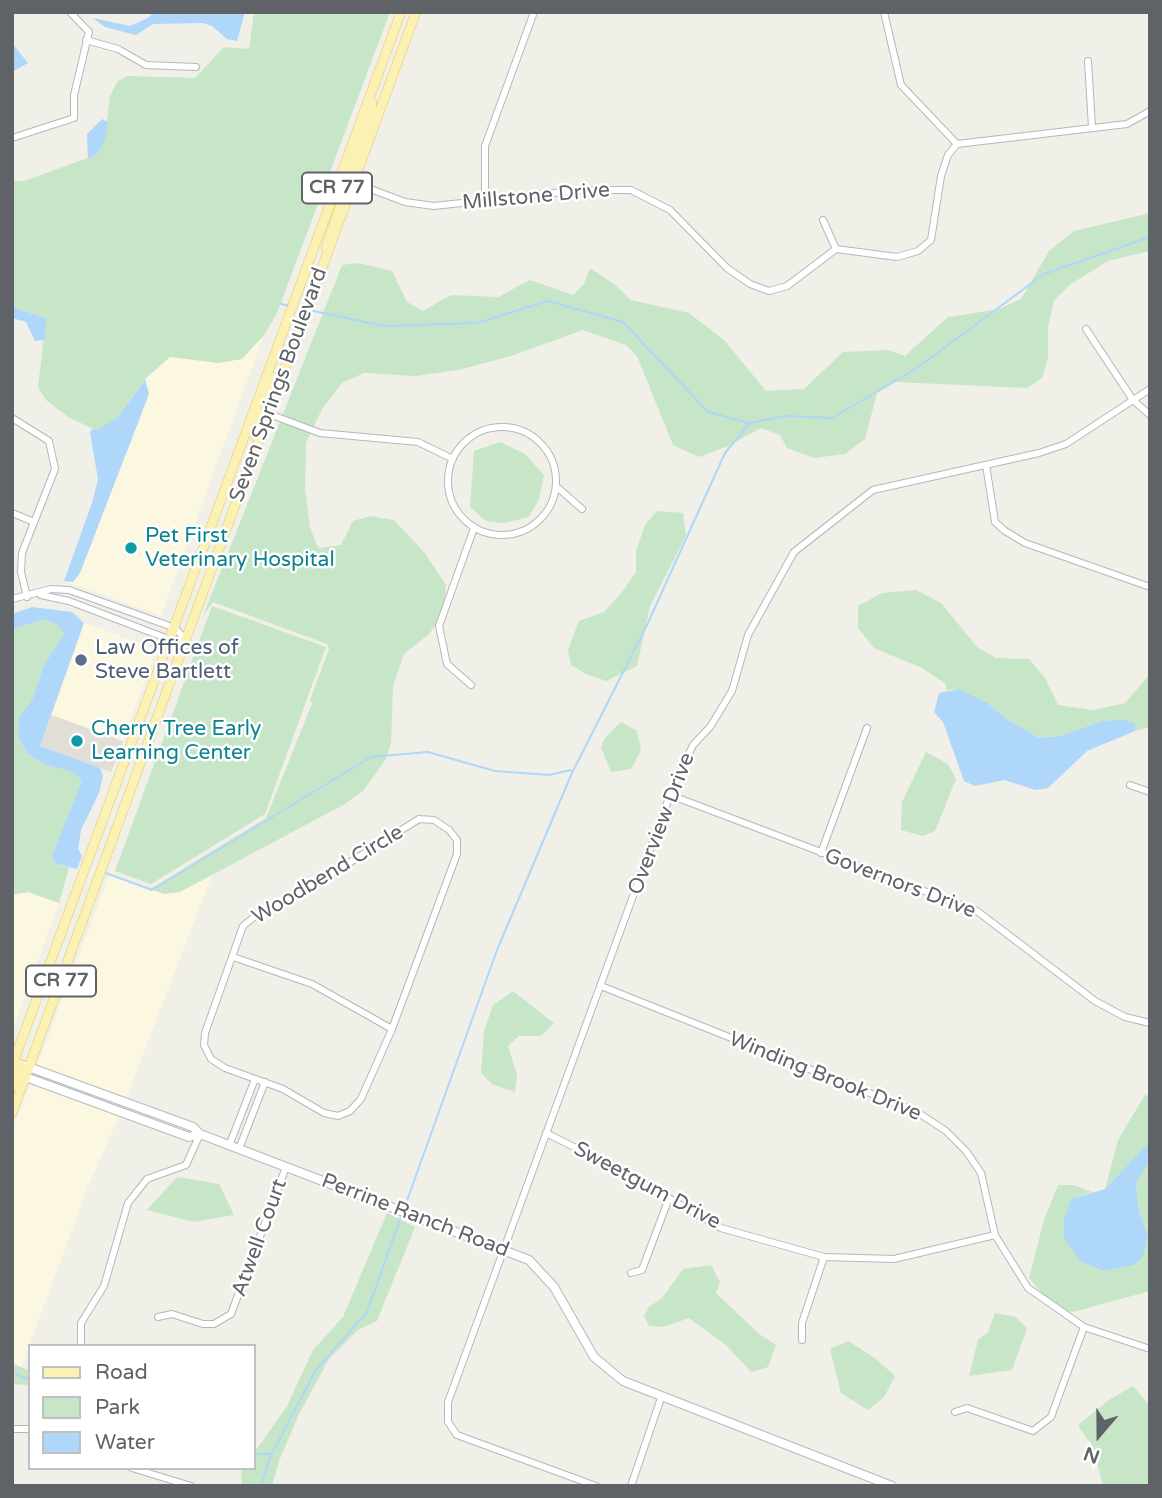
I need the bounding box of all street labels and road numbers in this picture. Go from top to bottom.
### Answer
road number: CR 77 [302,172,372,204]
street label: Millstone Drive [461,178,611,216]
street label: Seven Springs Boulevard [225,264,333,506]
street label: Overview Drive [623,750,701,898]
street label: Woodbend Circle [248,820,408,930]
street label: Governors Drive [821,844,979,924]
road number: CR 77 [26,965,96,996]
street label: Winding Brook Drive [725,1027,925,1127]
street label: Sweetgum Drive [569,1137,725,1235]
street label: Perrine Ranch Road [318,1169,512,1263]
street label: Atwell Court [227,1176,293,1300]

